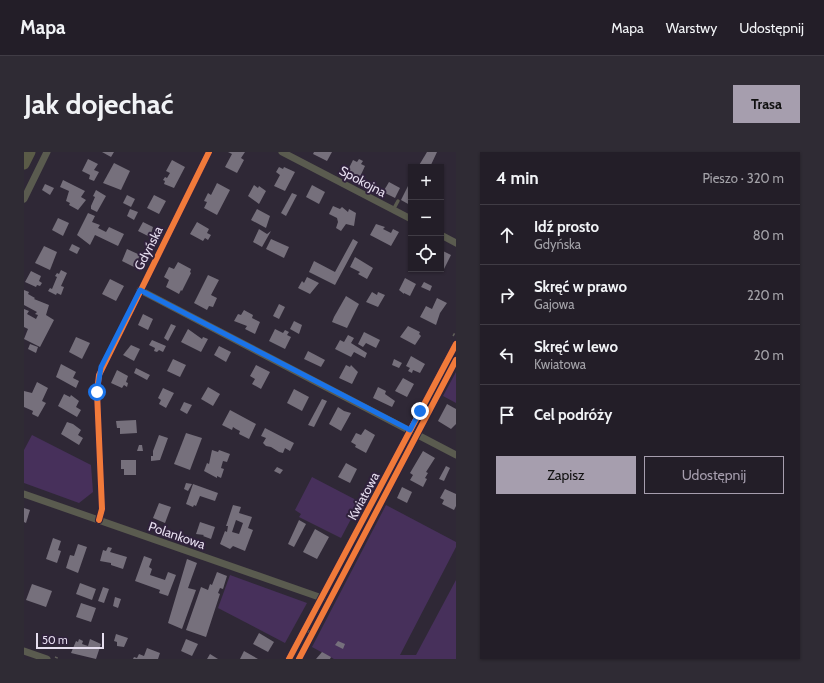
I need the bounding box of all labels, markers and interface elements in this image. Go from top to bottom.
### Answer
text: Mapa [20,16,66,39]
text: Mapa [611,19,644,37]
text: Warstwy [666,19,717,37]
text: Udostępnij [739,19,804,37]
button: Trasa [733,85,800,123]
text: Jak dojechać [24,87,173,121]
street label: Spokojna [336,162,390,201]
map controls [408,164,444,272]
button: + [408,164,444,200]
text: 4 min [496,168,539,188]
text: Pieszo · 320 m [703,170,784,186]
button: − [408,200,444,236]
text: Idź prosto [534,218,599,236]
street label: Gdyńska [130,223,166,273]
icon: ahead [496,224,518,246]
text: 80 m [753,227,784,243]
button: locate [408,236,444,272]
text: Gdyńska [534,236,581,252]
text: Skręć w prawo [534,278,627,296]
icon: right [496,284,518,306]
text: 220 m [747,287,784,303]
text: Gajowa [534,296,574,312]
text: Skręć w lewo [534,338,618,356]
icon: left [496,344,518,366]
text: 20 m [754,347,784,363]
text: Kwiatowa [534,356,586,372]
route start [88,383,106,401]
route end [411,402,429,420]
icon: arrive [496,404,518,426]
text: Cel podróży [534,406,612,424]
button: Zapisz [496,456,636,494]
button: Udostępnij [644,456,784,494]
street label: Kwiatowa [344,469,383,523]
street label: Polankowa [146,518,208,552]
scale bar [36,631,104,650]
text: 50 m [42,633,68,647]

